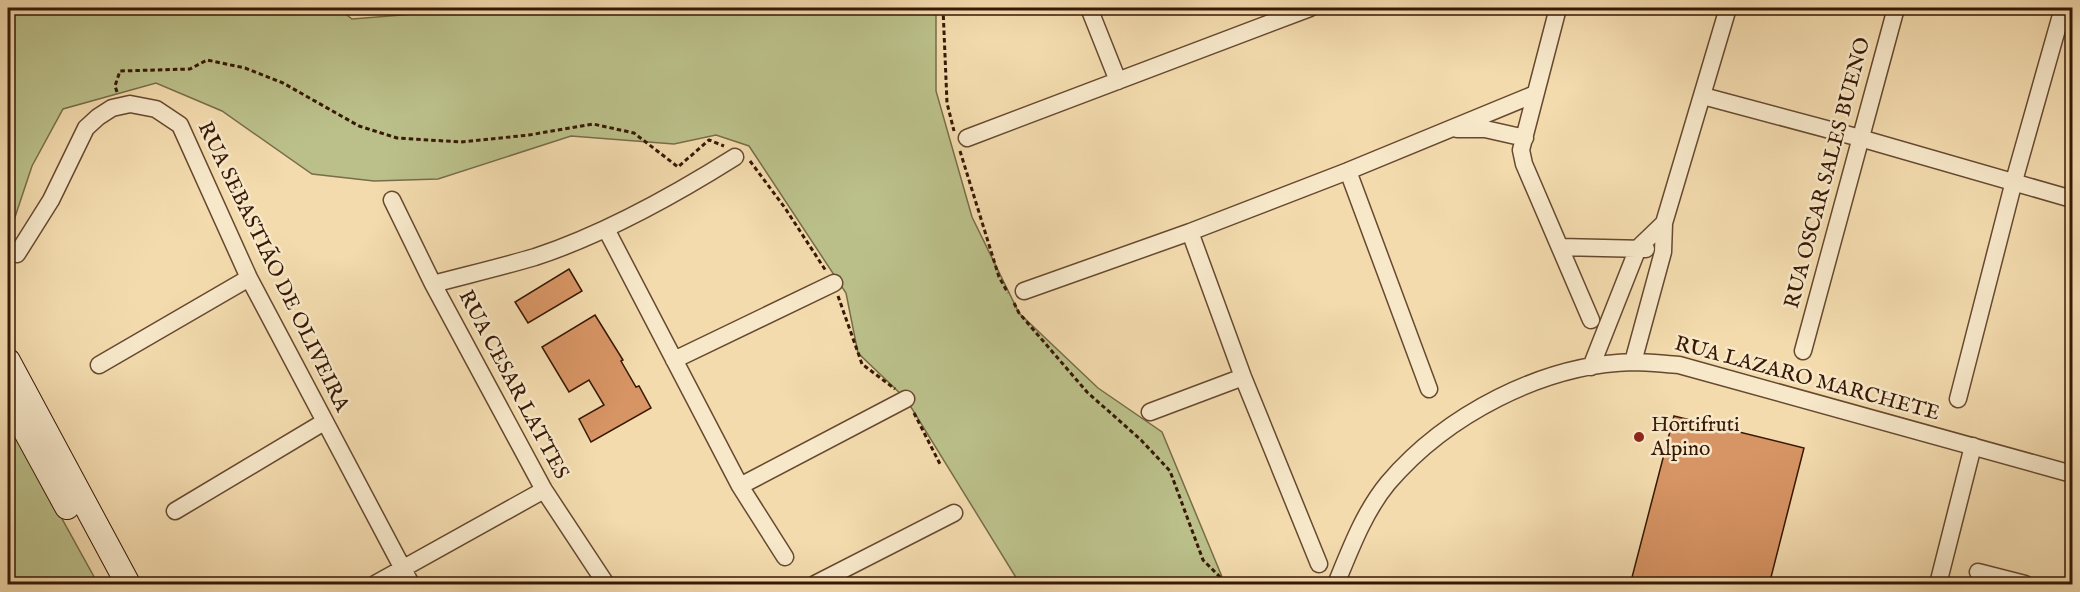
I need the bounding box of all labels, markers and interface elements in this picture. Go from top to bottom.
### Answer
street label: RUA OSCAR SALES BUENO [1779,35,1877,311]
street label: RUA SEBASTIÃO DE OLIVEIRA [191,117,356,417]
street label: RUA CESAR LATTES [452,286,574,484]
street label: RUA LAZARO MARCHETE [1672,331,1942,427]
place label: Hortifruti Alpino [1650,412,1740,463]
marker: Hortifruti Alpino [1632,430,1646,444]

